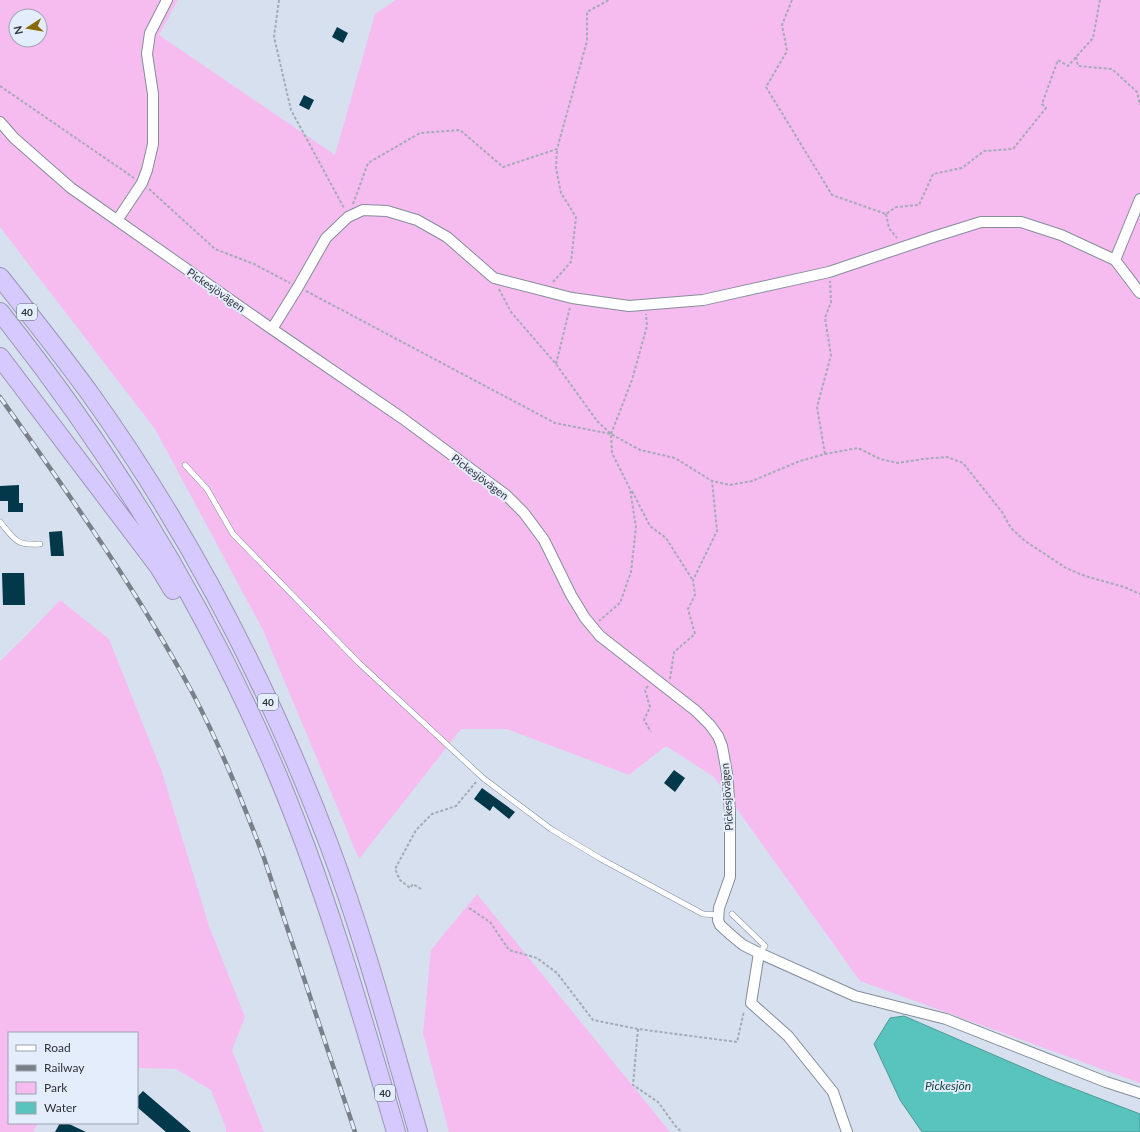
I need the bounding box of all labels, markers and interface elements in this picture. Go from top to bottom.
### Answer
north arrow [8,8,48,48]
text: N [10,25,25,36]
street label: Pickesjövägen [185,265,248,314]
road number: 40 [17,304,37,320]
street label: Pickesjövägen [449,451,511,502]
road number: 40 [258,694,278,710]
street label: Pickesjövägen [718,763,735,831]
legend [8,1032,138,1124]
text: Road [44,1040,71,1055]
text: Railway [44,1060,85,1075]
water label: Pickesjön [925,1078,971,1093]
text: Park [44,1080,68,1095]
road number: 40 [375,1085,395,1101]
text: Water [44,1100,77,1115]

